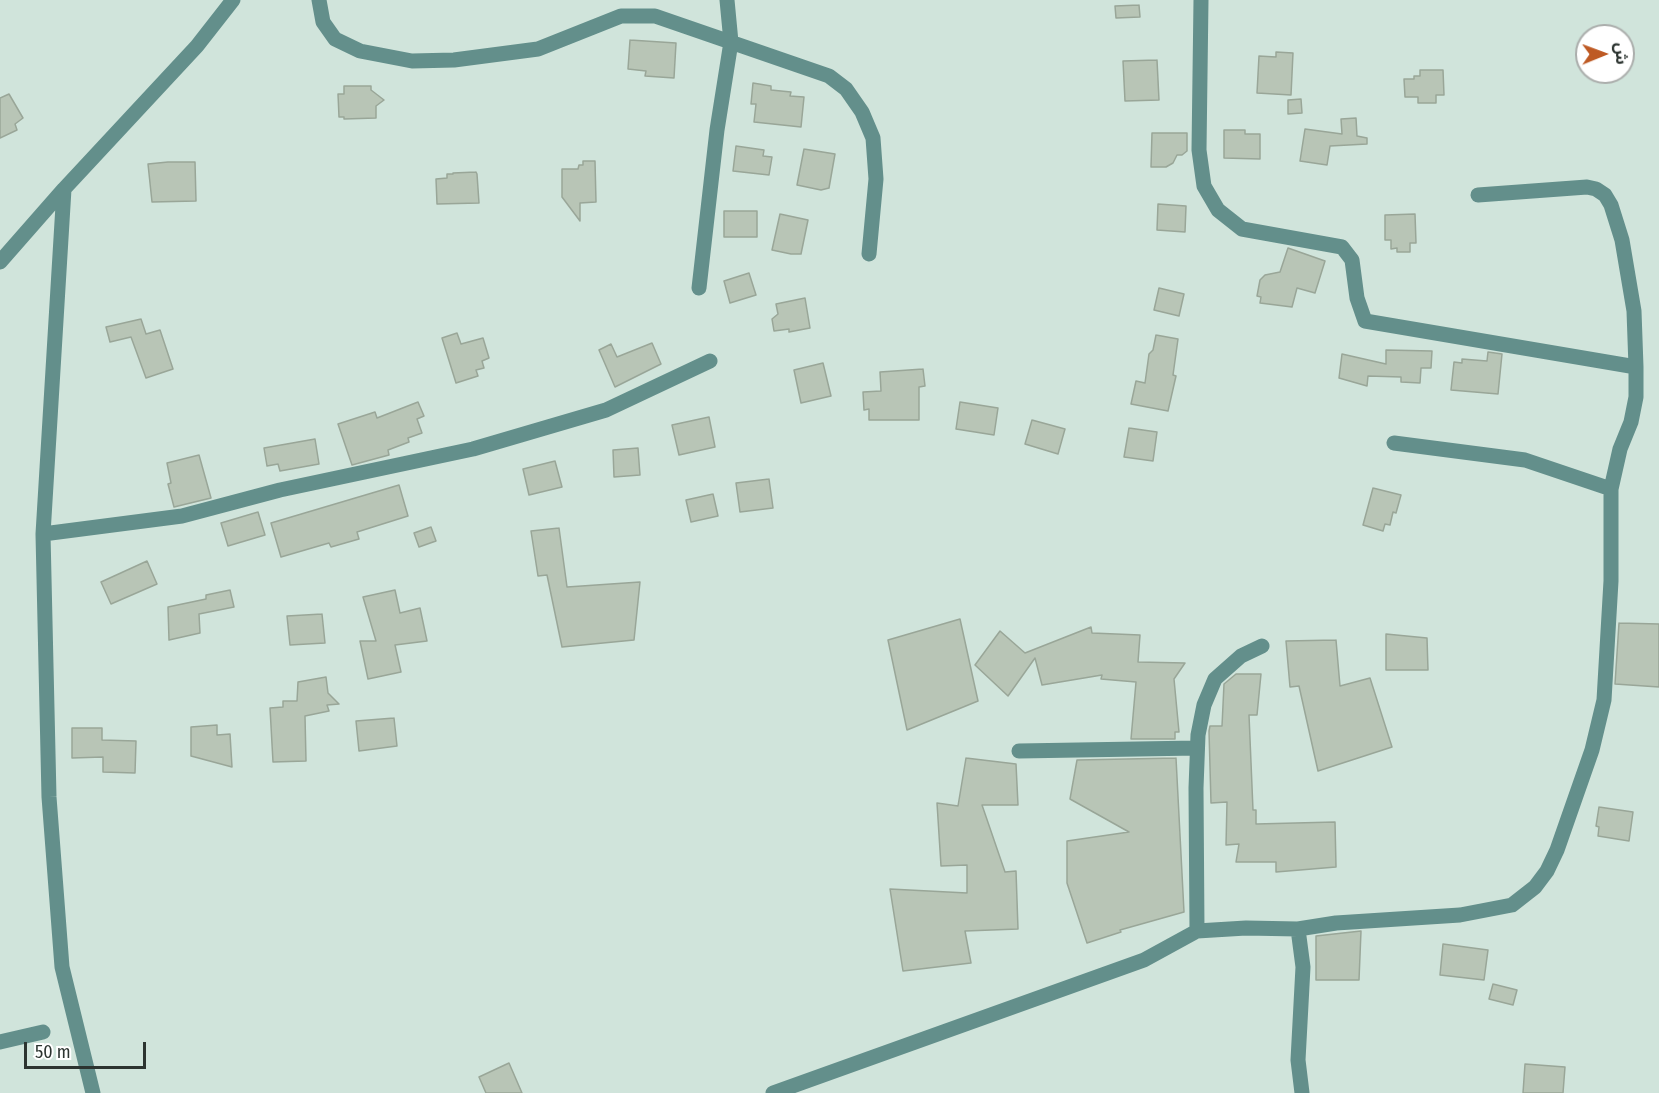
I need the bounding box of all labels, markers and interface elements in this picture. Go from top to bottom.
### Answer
north arrow [1575,24,1635,84]
text: ش [1612,43,1631,65]
scale bar [27,1030,148,1068]
text: 50 m [35,1041,71,1063]

